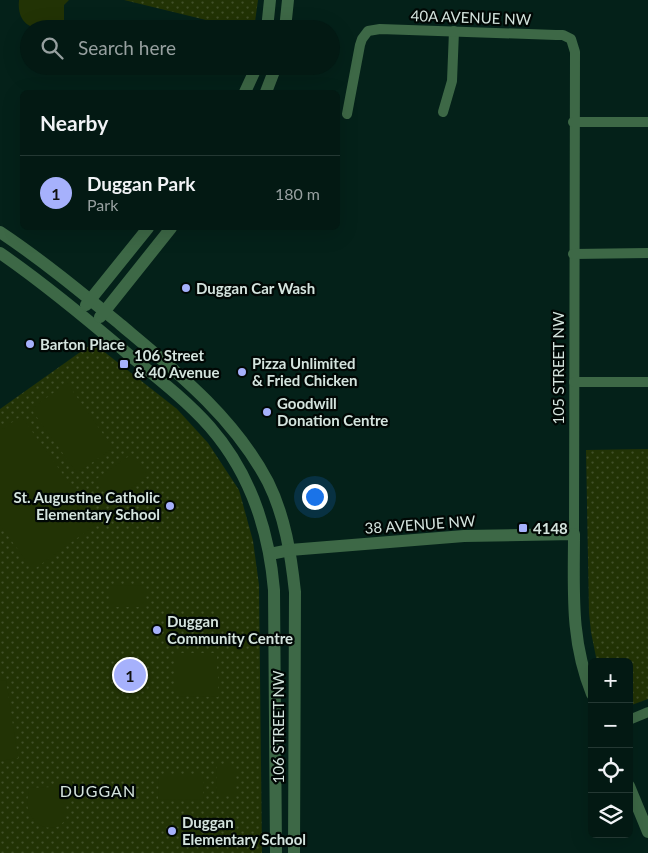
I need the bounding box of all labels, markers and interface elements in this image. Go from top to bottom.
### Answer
street label: 40A AVENUE NW [410,6,532,28]
search box [20,20,340,75]
icon: search [38,34,66,62]
text: Search here [78,36,176,59]
text: Nearby [40,110,108,135]
text: Duggan Park [87,172,195,195]
text: 1 [51,184,61,203]
text: 180 m [275,184,320,203]
text: Park [87,195,118,214]
place label: Duggan Car Wash [196,279,315,297]
marker: Duggan Car Wash [180,282,192,294]
street label: 105 STREET NW [549,311,567,424]
place label: Barton Place [40,335,125,353]
marker: Barton Place [24,338,36,350]
place label: 106 Street & 40 Avenue [134,346,219,381]
place label: Pizza Unlimited & Fried Chicken [252,354,357,389]
marker: 106 Street & 40 Avenue [118,358,130,370]
marker: Pizza Unlimited & Fried Chicken [236,366,248,378]
place label: Goodwill Donation Centre [277,394,388,429]
marker: Goodwill Donation Centre [261,406,273,418]
your location [302,484,328,510]
place label: St. Augustine Catholic Elementary School [14,488,160,523]
marker: St. Augustine Catholic Elementary School [164,500,176,512]
street label: 38 AVENUE NW [364,511,476,537]
place label: 4148 [533,519,568,537]
marker: 4148 [517,522,529,534]
place label: Duggan Community Centre [167,612,293,647]
marker: Duggan Community Centre [151,624,163,636]
pin: 1 [114,656,146,694]
map controls [588,658,633,838]
button: + [588,658,633,703]
street label: 106 STREET NW [269,670,287,783]
button: − [588,703,633,748]
button: locate [588,748,633,793]
district label: DUGGAN [60,781,136,800]
button: layers [588,793,633,838]
place label: Duggan Elementary School [182,813,306,848]
marker: Duggan Elementary School [166,825,178,837]

